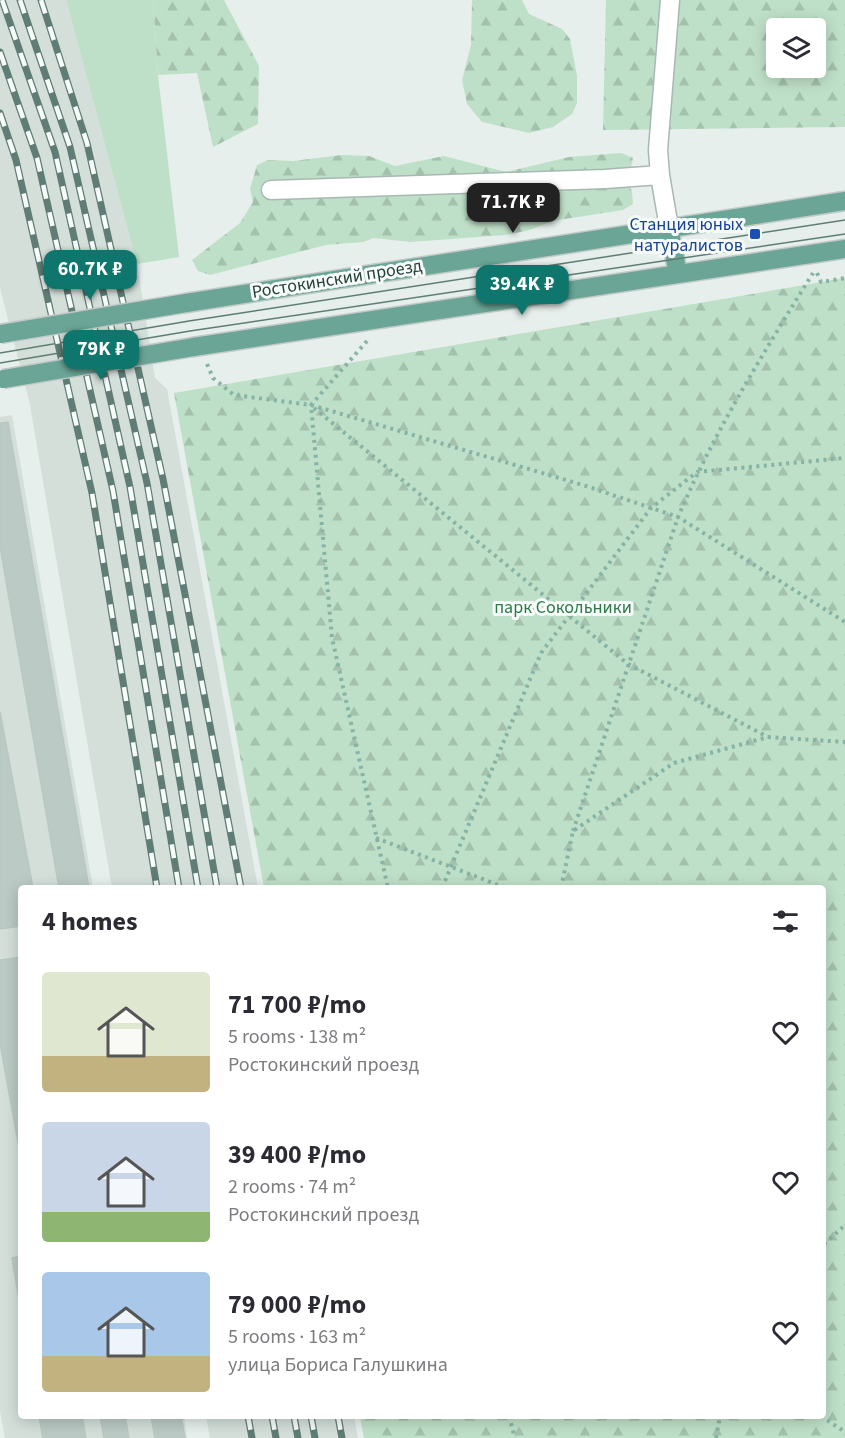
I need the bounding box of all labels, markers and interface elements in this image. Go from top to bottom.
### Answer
map controls [766,18,826,78]
button: layers [766,18,826,78]
pin: 71.7K ₽ [458,183,568,234]
text: 71.7K ₽ [481,188,545,216]
place label: Станция юных натуралистов [629,212,743,258]
marker: Станция юных натуралистов [748,227,762,241]
pin: 60.7K ₽ [35,250,145,301]
street label: Ростокинский проезд [250,253,424,305]
text: 60.7K ₽ [58,255,122,283]
pin: 39.4K ₽ [467,265,577,316]
text: 39.4K ₽ [490,270,554,298]
pin: 79K ₽ [59,330,143,381]
text: 79K ₽ [77,335,125,363]
park label: парк Сокольники [494,595,632,620]
text: 4 homes [42,903,137,940]
icon: filters [769,905,802,938]
text: 71 700 ₽/mo [228,986,366,1023]
icon: home [90,996,162,1068]
icon: heart [769,1016,802,1049]
text: 5 rooms · 138 m² [228,1023,366,1051]
text: Ростокинский проезд [228,1051,419,1079]
text: 39 400 ₽/mo [228,1136,366,1173]
icon: home [90,1146,162,1218]
icon: heart [769,1166,802,1199]
text: 2 rooms · 74 m² [228,1173,356,1201]
text: Ростокинский проезд [228,1201,419,1229]
text: 79 000 ₽/mo [228,1286,366,1323]
icon: home [90,1296,162,1368]
icon: heart [769,1316,802,1349]
text: 5 rooms · 163 m² [228,1323,366,1351]
text: улица Бориса Галушкина [228,1351,448,1379]

